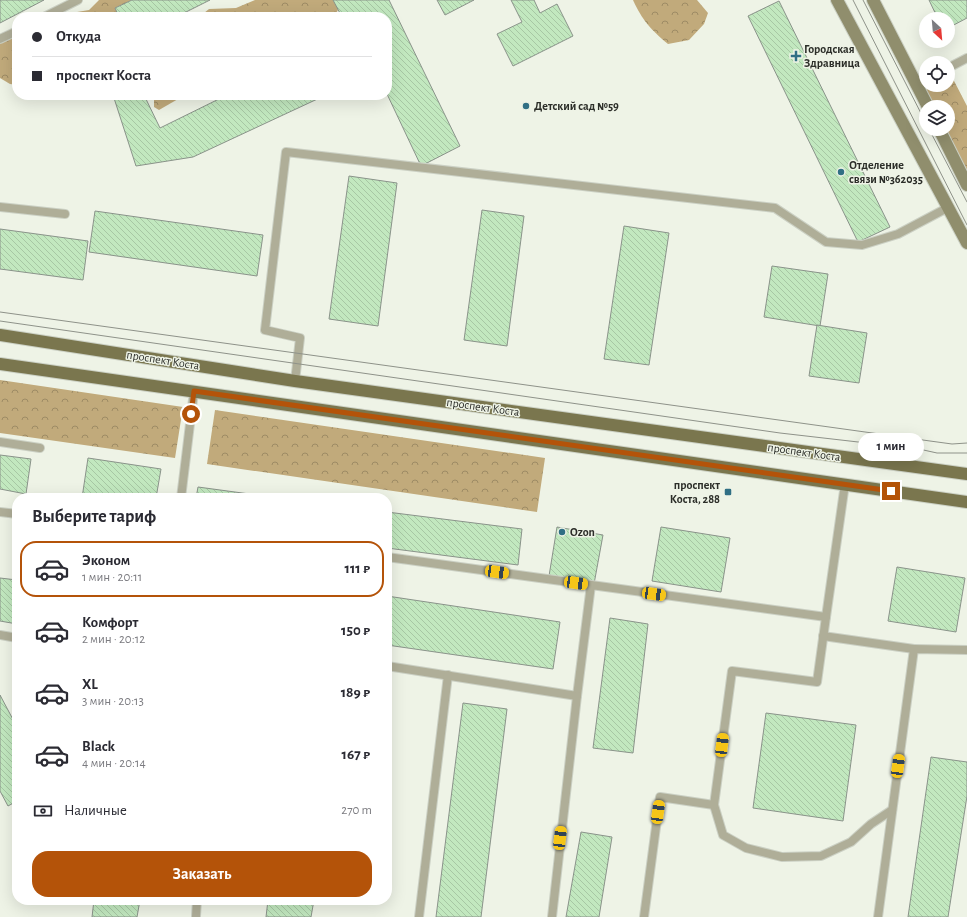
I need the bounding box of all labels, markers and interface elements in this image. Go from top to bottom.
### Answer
north arrow [919,12,955,48]
map controls [919,12,955,136]
text: Откуда [56,29,101,44]
place label: Городская Здравница [804,43,860,69]
marker: Городская Здравница [791,51,801,61]
button: locate [919,56,955,92]
text: проспект Коста [56,68,151,83]
place label: Детский сад №59 [534,100,619,112]
button: layers [919,100,955,136]
marker: Детский сад №59 [521,101,531,111]
place label: Отделение связи №362035 [849,159,923,185]
marker: Отделение связи №362035 [836,167,846,177]
street label: проспект Коста [126,348,201,372]
street label: проспект Коста [446,396,521,418]
route start [182,405,200,423]
callout: 1 мин [858,433,924,461]
text: 1 мин [877,440,906,453]
street label: проспект Коста [767,441,842,463]
place label: проспект Коста, 288 [670,479,720,505]
route end [882,482,900,500]
marker: проспект Коста, 288 [723,487,733,497]
text: Выберите тариф [32,508,156,526]
place label: Ozon [570,526,595,538]
marker: Ozon [557,527,567,537]
icon: car [34,551,70,587]
text: Эконом [82,553,130,568]
text: 111 ₽ [345,561,370,576]
car [484,564,510,580]
text: 1 мин · 20:11 [82,571,142,584]
car [563,575,589,591]
car [641,586,667,602]
icon: car [34,613,70,649]
text: Комфорт [82,615,138,630]
text: 150 ₽ [341,623,370,638]
text: 2 мин · 20:12 [82,633,145,646]
icon: car [34,675,70,711]
text: XL [82,677,98,692]
text: 189 ₽ [341,685,370,700]
text: 3 мин · 20:13 [82,695,144,708]
car [715,732,729,758]
icon: car [34,737,70,773]
text: Black [82,739,115,754]
text: 167 ₽ [342,747,370,762]
car [890,753,906,779]
text: 4 мин · 20:14 [82,757,146,770]
car [650,799,666,825]
icon: cash [32,800,54,822]
text: Наличные [64,803,127,818]
text: 270 m [341,804,372,817]
car [553,825,567,851]
button: Заказать [32,851,372,897]

